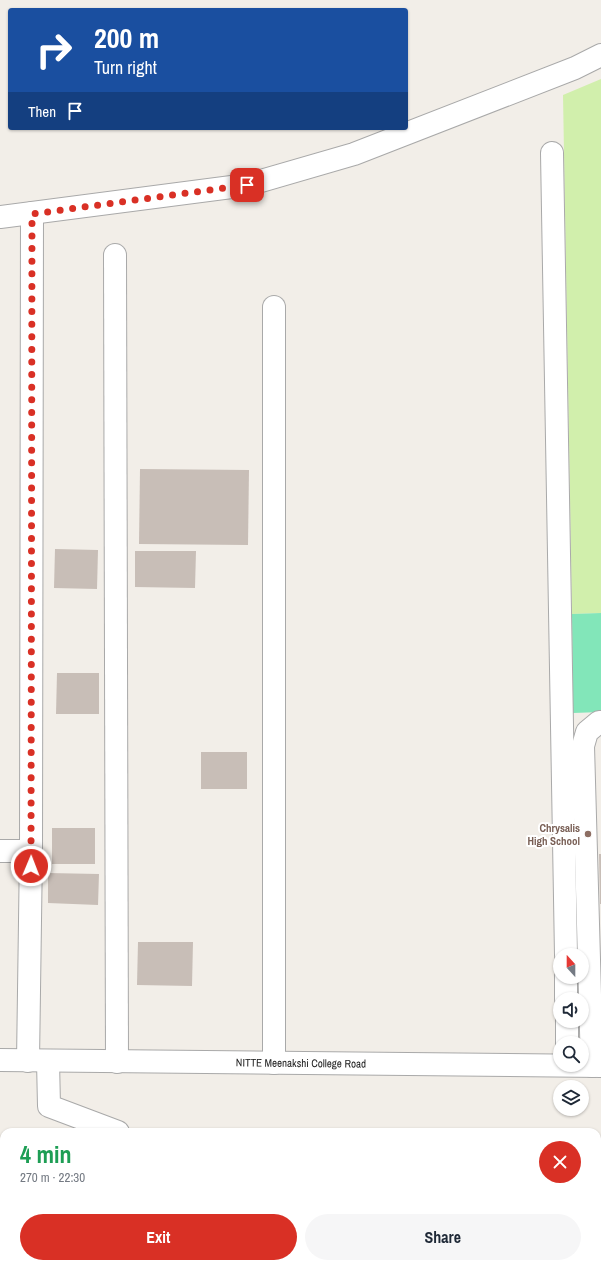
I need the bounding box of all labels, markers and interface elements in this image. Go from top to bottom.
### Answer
text: 200 m [94,19,159,57]
icon: right [28,24,80,76]
text: Turn right [94,55,157,80]
icon: arrive [64,100,86,122]
text: Then [28,101,56,122]
pin [230,168,264,202]
icon: arrive [236,174,258,196]
place label: Chrysalis High School [527,821,580,848]
marker: Chrysalis High School [583,829,593,839]
position arrow [10,845,52,887]
north arrow [553,948,589,984]
map controls [553,948,589,1116]
button: sound [553,992,589,1028]
button: search [553,1036,589,1072]
street label: NITTE Meenakshi College Road [236,1055,366,1071]
button: layers [553,1080,589,1116]
text: 4 min [20,1138,71,1170]
button: close [539,1141,581,1183]
text: 270 m · 22:30 [20,1169,85,1186]
button: Exit [20,1214,297,1260]
button: Share [305,1214,581,1260]

